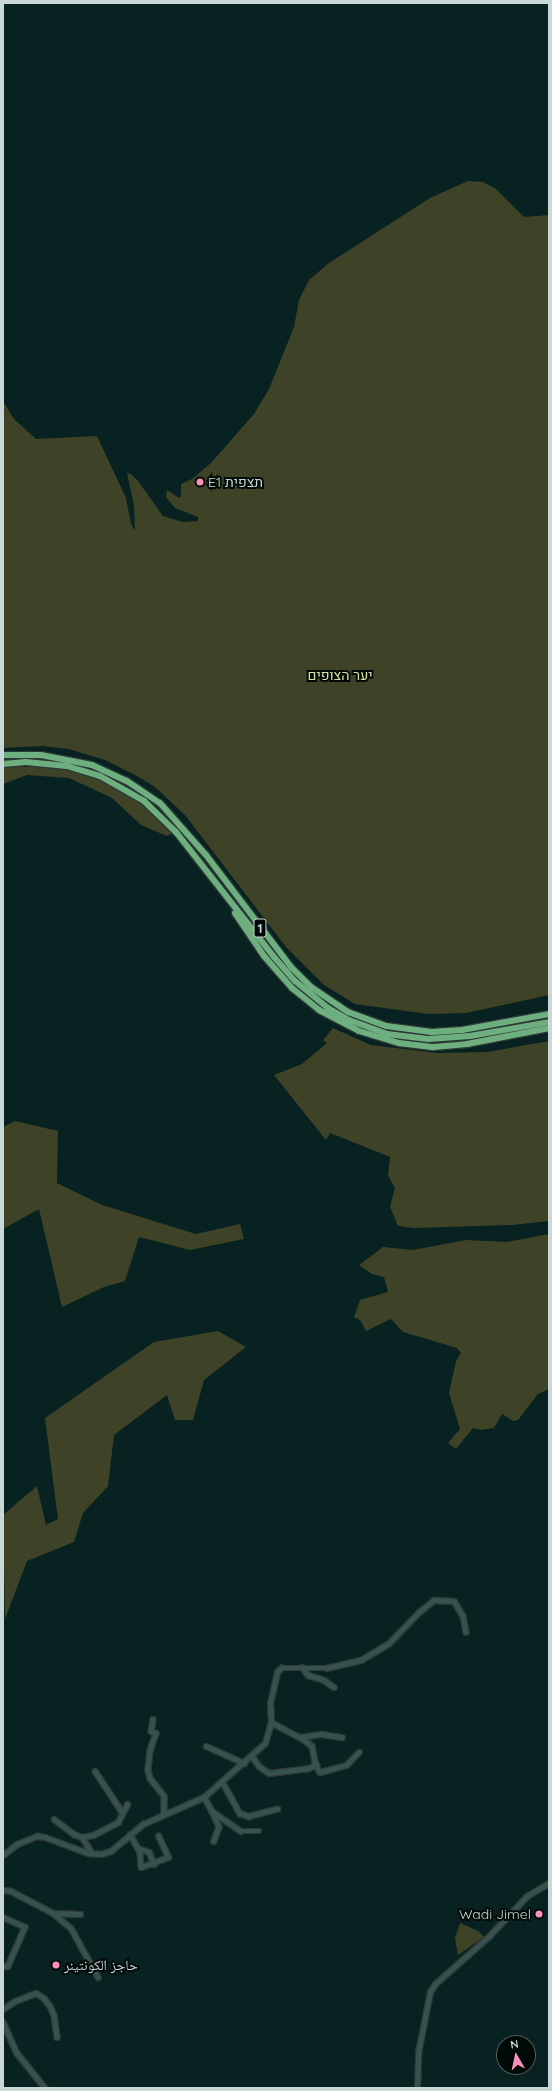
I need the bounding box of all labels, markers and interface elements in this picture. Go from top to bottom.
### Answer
place label: E1 תצפית [208,474,263,490]
marker: E1 תצפית [195,477,205,487]
park label: יער הצופים [308,667,372,683]
road number: 1 [253,917,267,939]
place label: Wadi Jimel [459,1906,531,1922]
marker: Wadi Jimel [534,1909,544,1919]
place label: حاجز الكونتينر [64,1957,138,1973]
marker: حاجز الكونتينر [51,1960,61,1970]
north arrow [496,2035,536,2075]
text: N [509,2037,519,2052]

